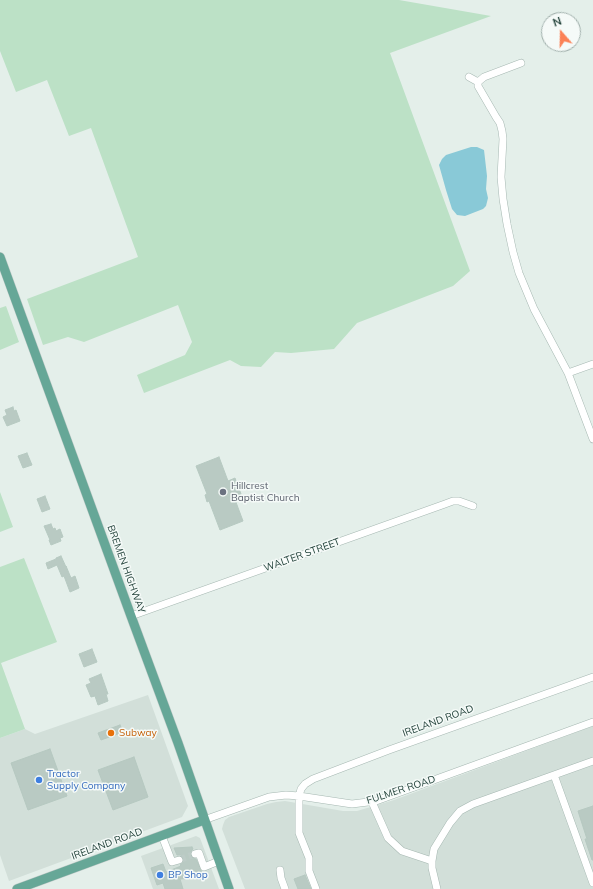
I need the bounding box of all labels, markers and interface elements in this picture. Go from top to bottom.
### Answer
north arrow [541,12,581,52]
text: N [551,14,564,30]
place label: Hillcrest Baptist Church [231,480,299,504]
marker: Hillcrest Baptist Church [218,487,228,497]
street label: BREMEN HIGHWAY [105,523,147,615]
street label: WALTER STREET [262,536,342,574]
street label: IRELAND ROAD [401,703,475,739]
place label: Subway [119,727,157,739]
marker: Subway [106,728,116,738]
place label: Tractor Supply Company [47,768,125,792]
street label: FULMER ROAD [365,773,437,807]
marker: Tractor Supply Company [34,775,44,785]
street label: IRELAND ROAD [70,826,144,862]
place label: BP Shop [168,869,208,881]
marker: BP Shop [155,870,165,880]

